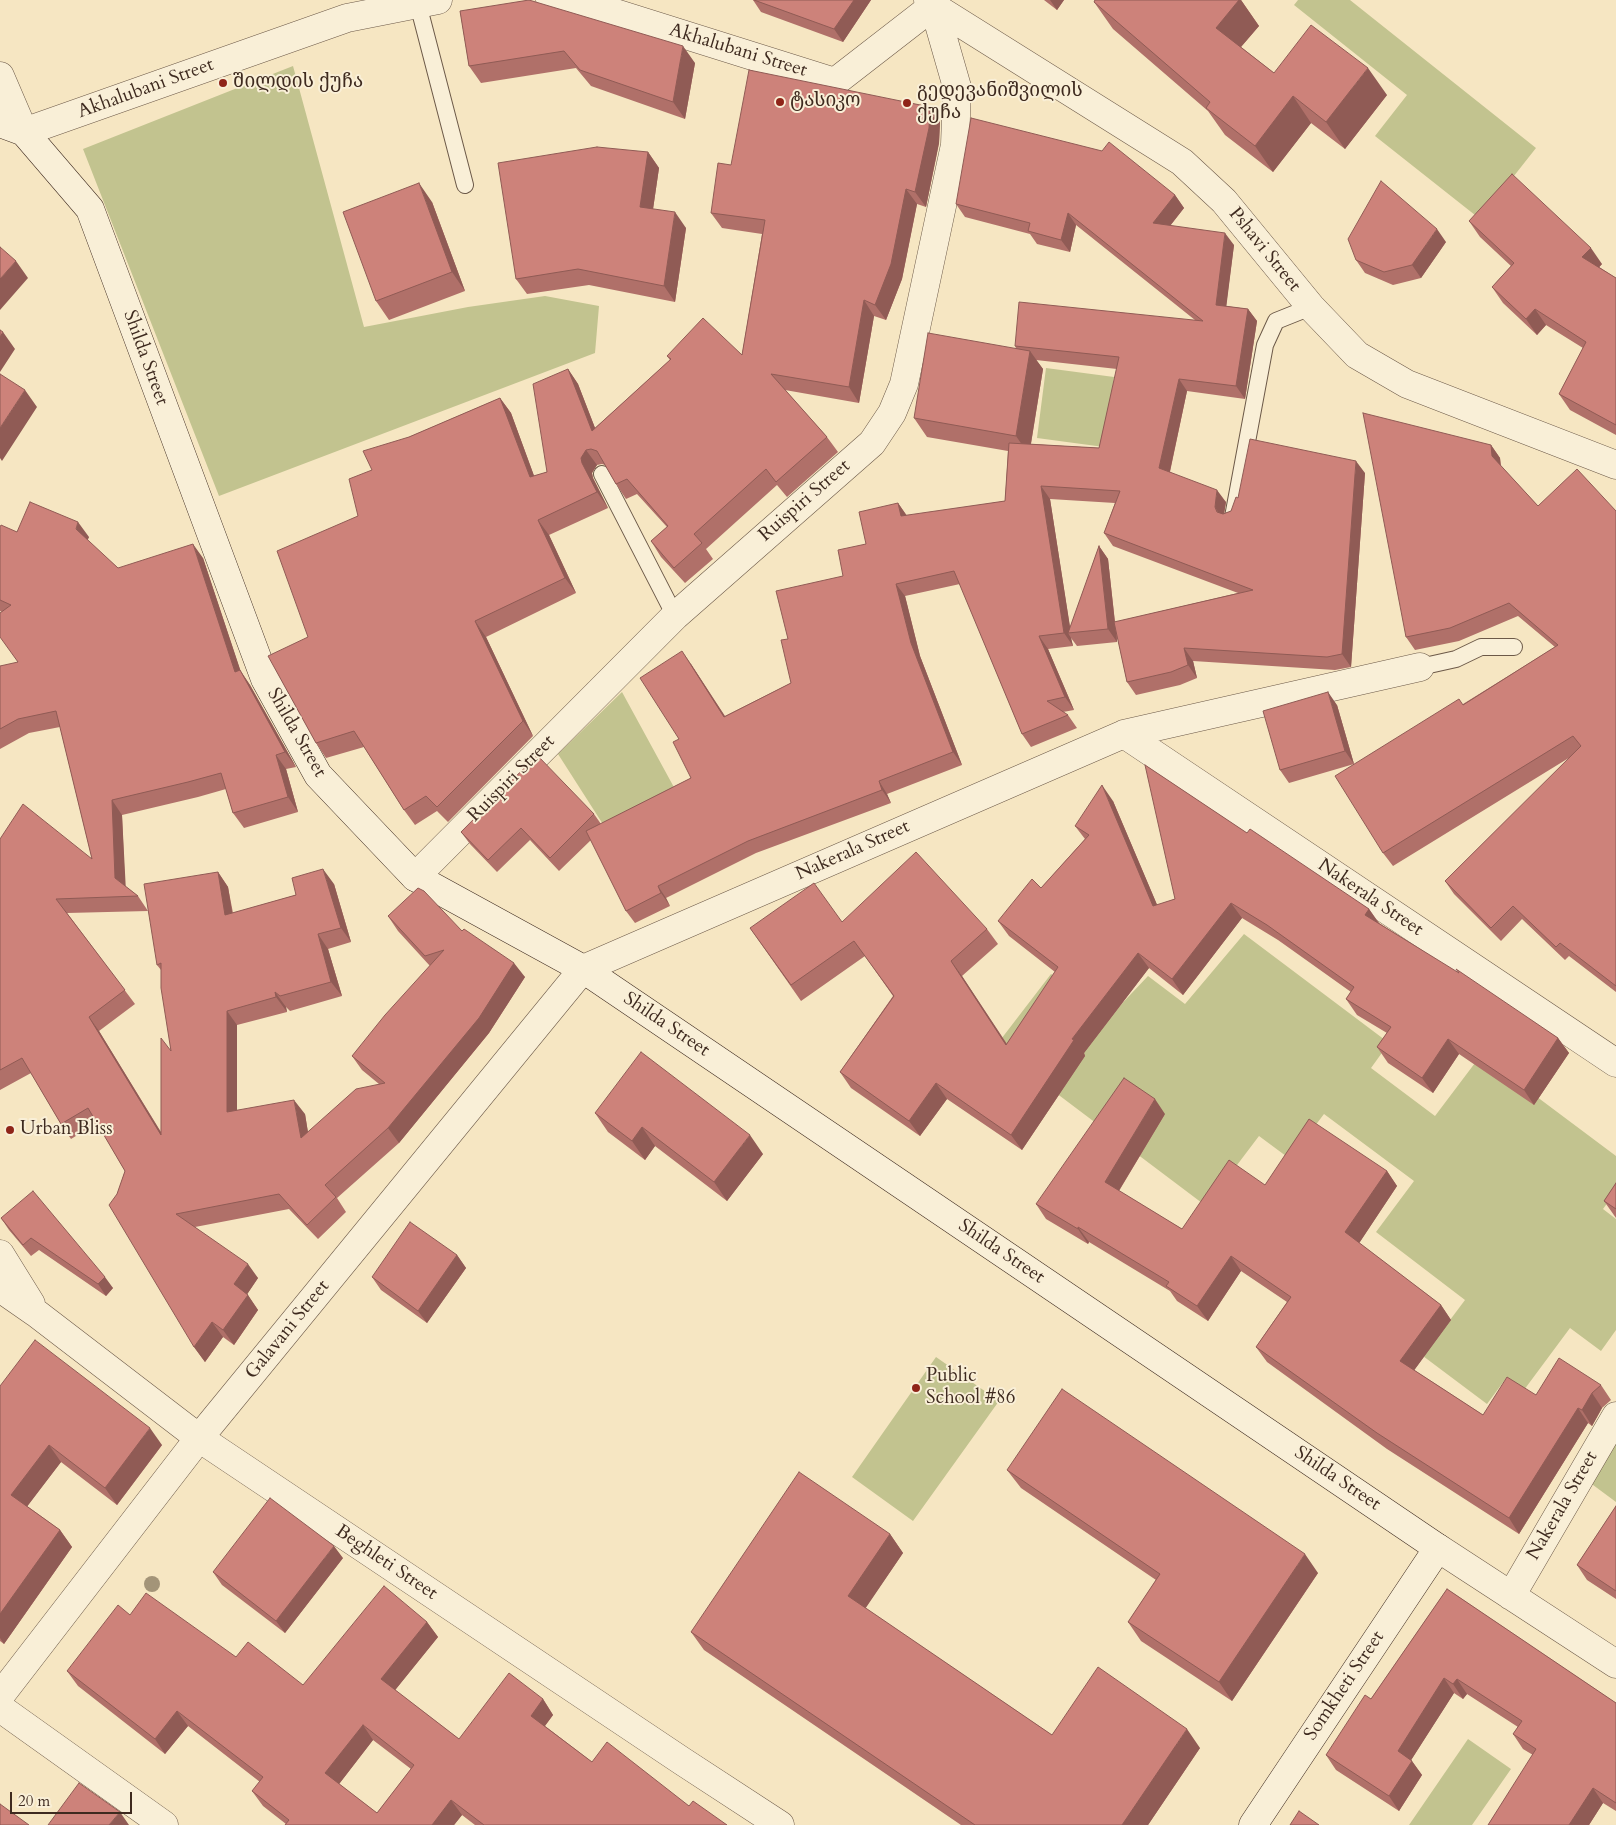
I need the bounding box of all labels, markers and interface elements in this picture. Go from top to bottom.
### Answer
street label: Akhalubani Street [666,19,810,83]
street label: Akhalubani Street [75,54,217,124]
place label: შილდის ქუჩა [233,72,363,94]
marker: შილდის ქუჩა [217,77,229,89]
place label: გედევანიშვილის ქუჩა [917,81,1083,125]
place label: ტასიკო [790,91,861,113]
marker: ტასიკო [774,96,786,108]
marker: გედევანიშვილის ქუჩა [901,97,913,109]
street label: Pshavi Street [1223,203,1305,297]
street label: Shilda Street [117,307,173,409]
street label: Ruispiri Street [755,455,855,547]
street label: Shilda Street [261,684,331,782]
street label: Ruispiri Street [464,731,560,827]
street label: Nakerala Street [793,816,913,886]
street label: Nakerala Street [1313,854,1427,942]
street label: Shilda Street [618,988,714,1062]
place label: Urban Bliss [20,1119,113,1141]
marker: Urban Bliss [4,1124,16,1136]
street label: Shilda Street [953,1215,1049,1289]
street label: Galavani Street [241,1276,335,1384]
place label: Public School #86 [926,1366,1016,1410]
marker: Public School #86 [910,1382,922,1394]
street label: Shilda Street [1289,1442,1385,1516]
street label: Nakerala Street [1523,1447,1603,1565]
street label: Beghleti Street [331,1520,441,1606]
street label: Somkheti Street [1300,1627,1390,1745]
scale bar [12,1782,135,1814]
text: 20 m [18,1791,50,1811]

